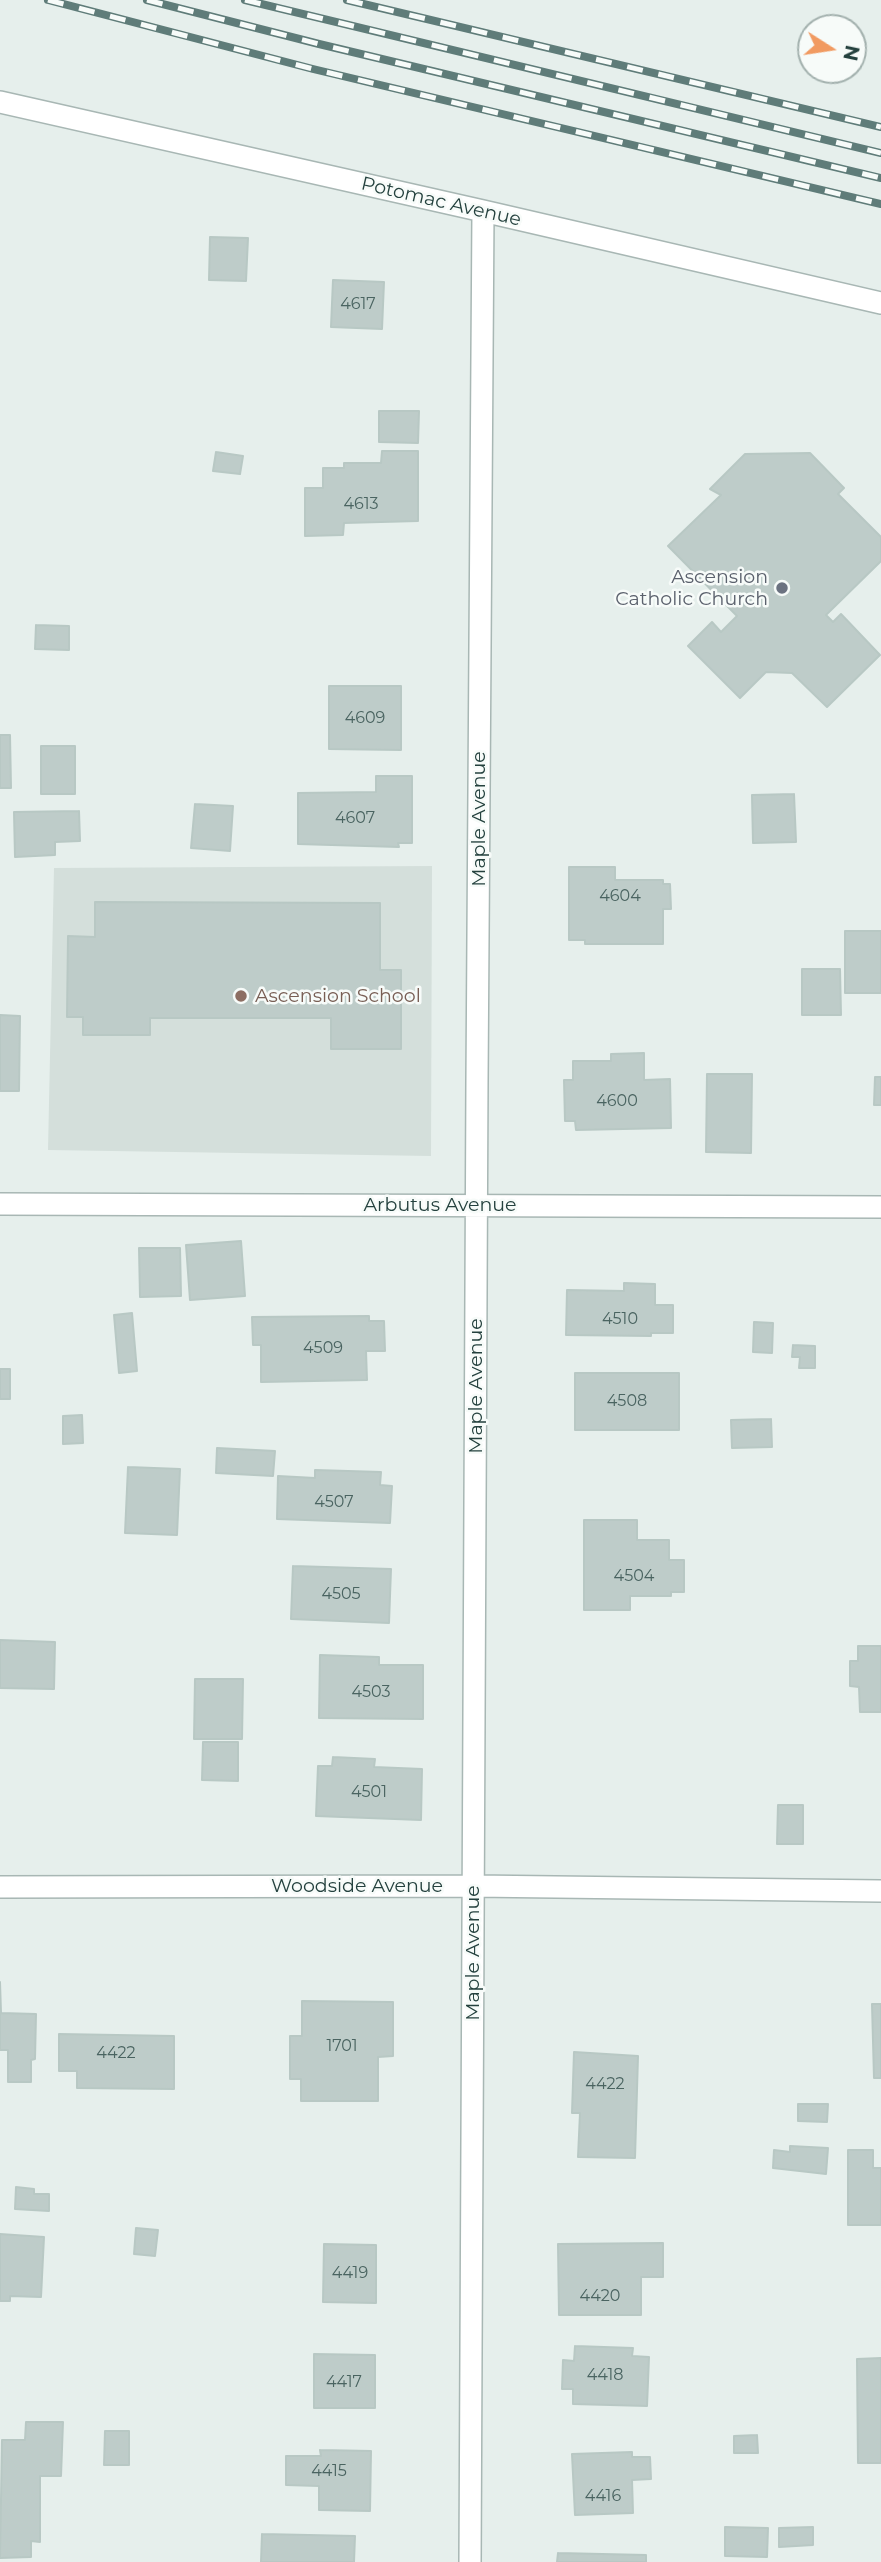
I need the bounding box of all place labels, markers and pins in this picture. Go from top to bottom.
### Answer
place label: Ascension Catholic Church [615,566,768,610]
marker: Ascension Catholic Church [774,580,790,596]
place label: Ascension School [255,985,421,1007]
marker: Ascension School [233,988,249,1004]

